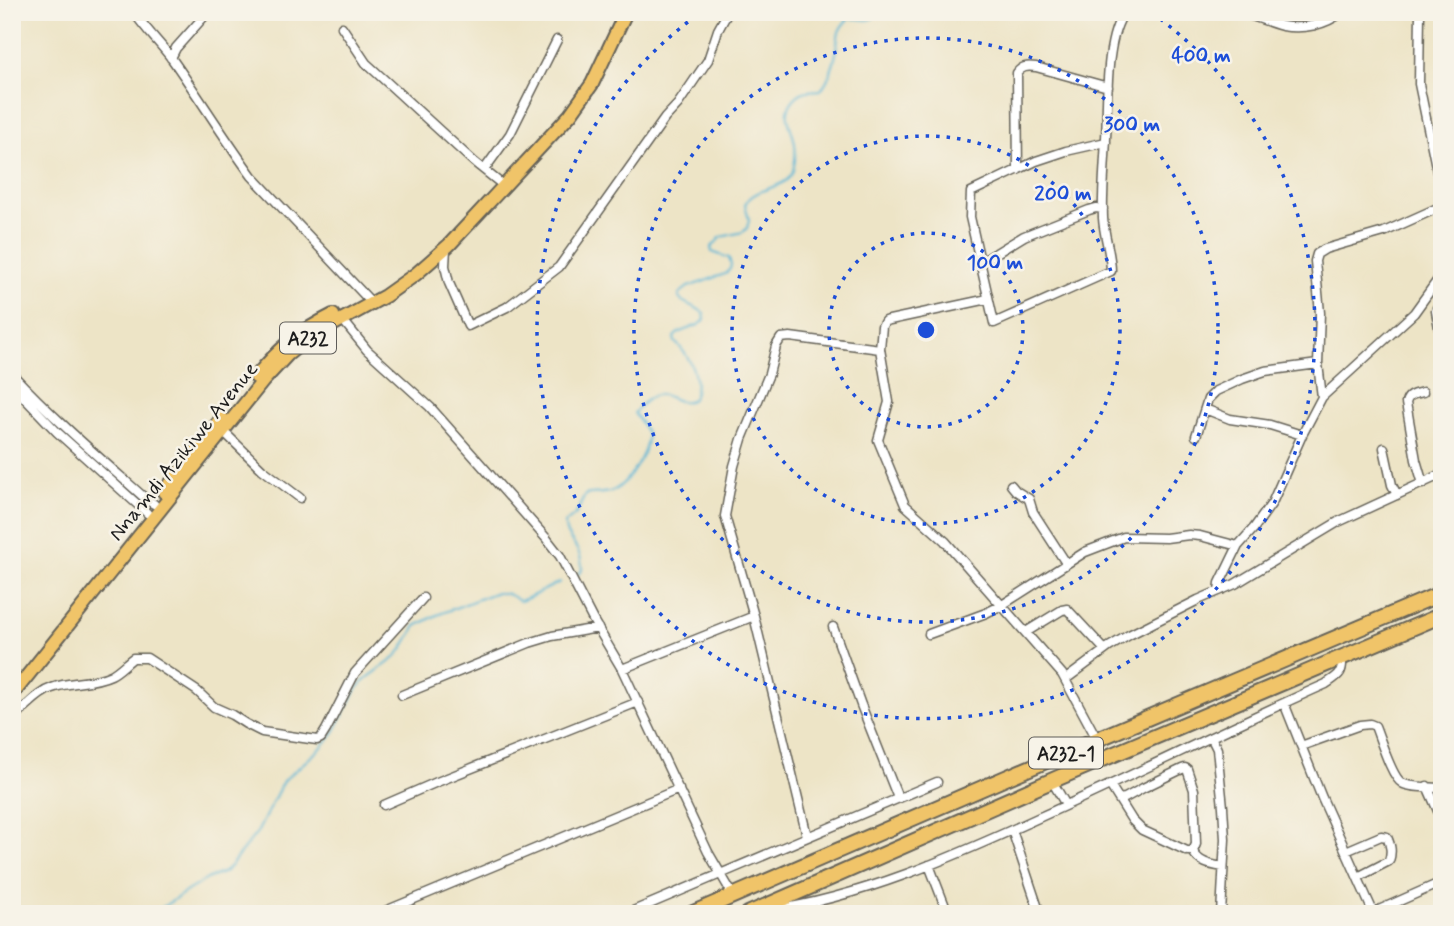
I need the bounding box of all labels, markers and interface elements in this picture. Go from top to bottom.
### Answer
text: 400 m [1171,42,1231,70]
text: 300 m [1104,111,1161,139]
text: 200 m [1034,180,1092,208]
text: 100 m [967,249,1023,277]
centre of rings [914,318,938,342]
road number: A232 [280,322,336,354]
street label: Nnamdi Azikiwe Avenue [103,356,265,547]
road number: A232-1 [1029,738,1103,768]

